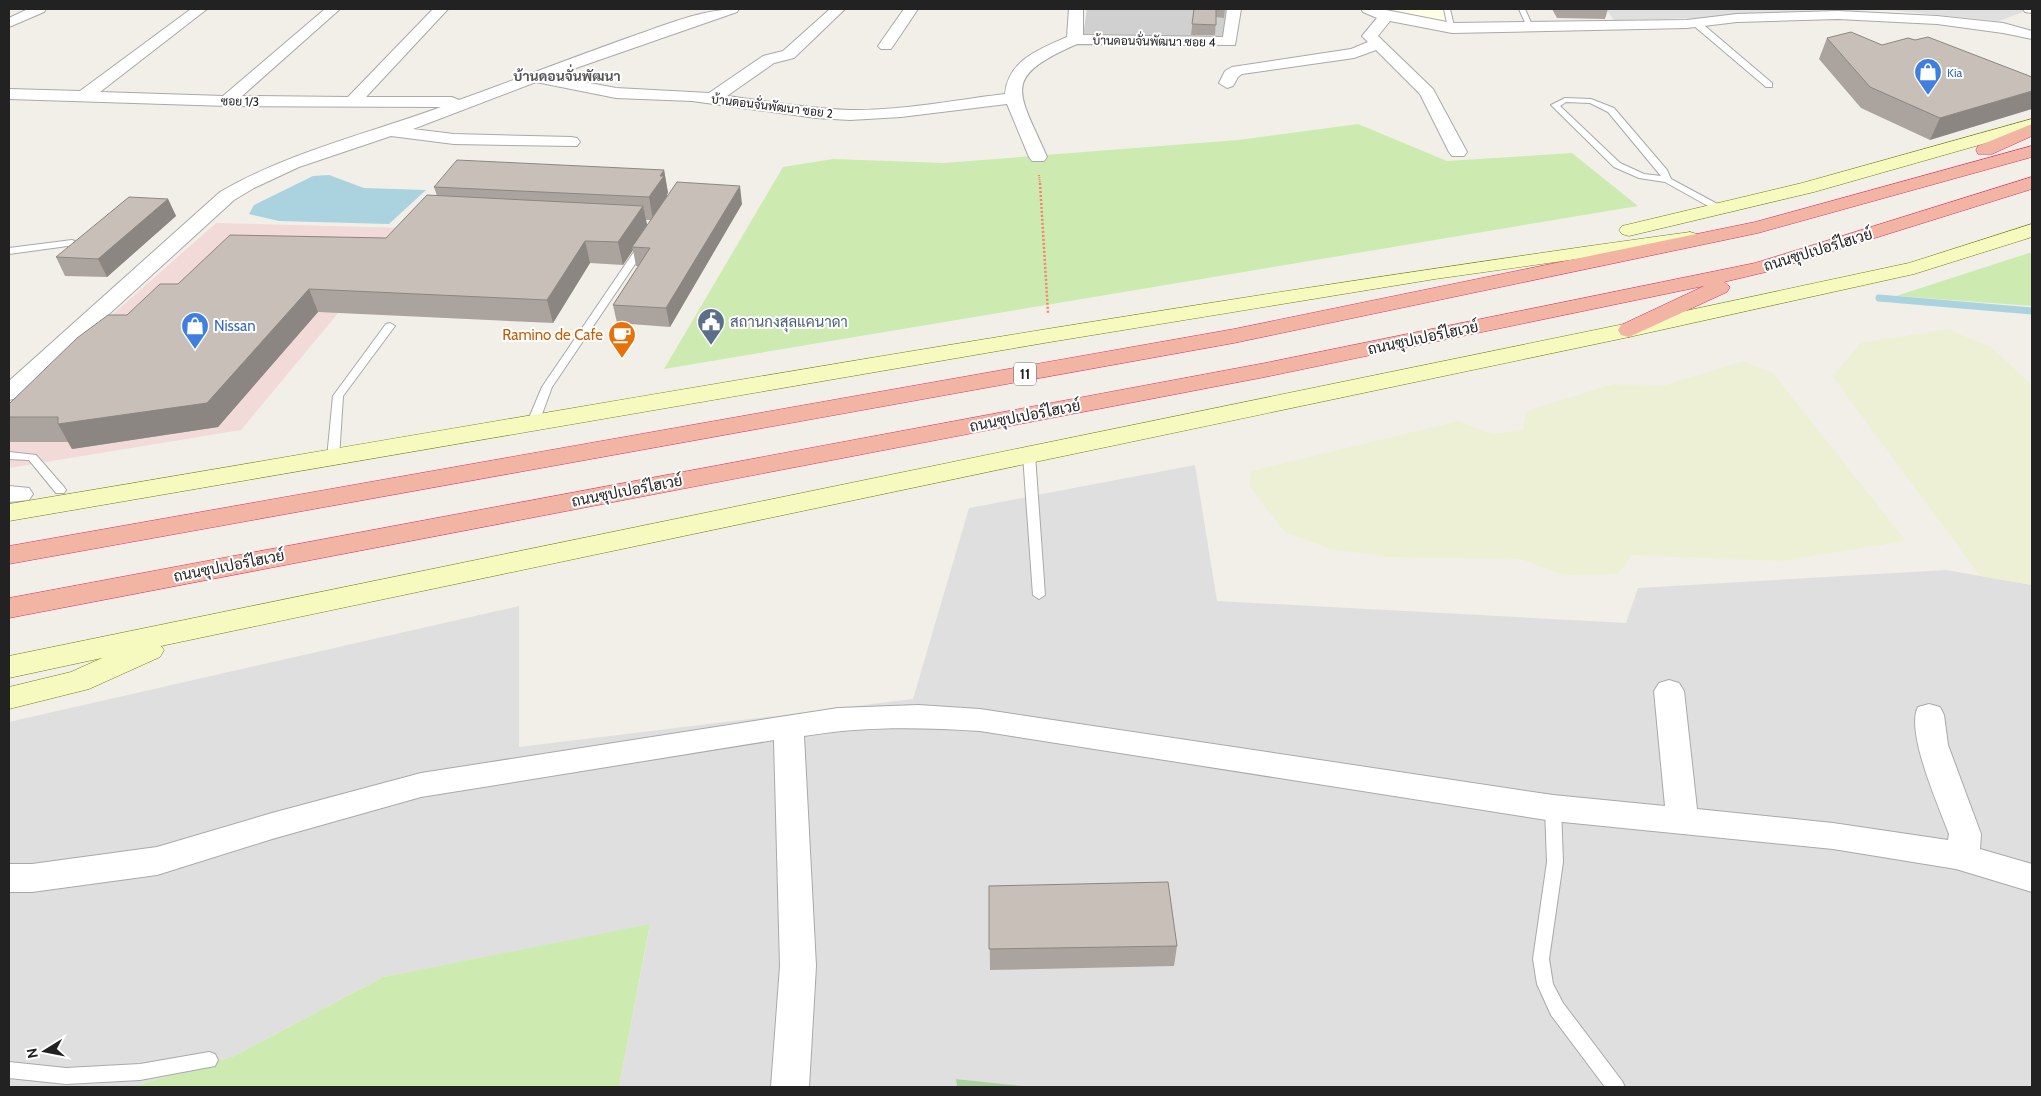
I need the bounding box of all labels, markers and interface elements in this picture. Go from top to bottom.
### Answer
street label: บ้านดอนจั่นพัฒนา ซอย 4 [1092,30,1216,50]
shop icon: Kia [1913,57,1943,96]
district label: บ้านดอนจั่นพัฒนา [513,64,621,85]
place label: Kia [1947,65,1963,80]
street label: บ้านดอนจั่นพัฒนา ซอย 2 [710,89,834,121]
street label: ซอย 1/3 [221,93,259,109]
street label: ถนนซุปเปอร์ไฮเวย์ [1761,224,1875,277]
public building icon: สถานกงสุลแคนาดา [696,307,726,346]
shop icon: Nissan [180,311,210,350]
place label: สถานกงสุลแคนาดา [730,313,848,333]
place label: Nissan [214,317,256,335]
street label: ถนนซุปเปอร์ไฮเวย์ [1366,317,1480,360]
cafe icon: Ramino de Cafe [607,320,637,359]
place label: Ramino de Cafe [502,326,603,344]
road number: 11 [1014,362,1036,386]
street label: ถนนซุปเปอร์ไฮเวย์ [968,395,1082,438]
street label: ถนนซุปเปอร์ไฮเวย์ [570,470,684,513]
street label: ถนนซุปเปอร์ไฮเวย์ [172,545,286,588]
north arrow [20,1026,70,1076]
text: N [22,1047,42,1060]

